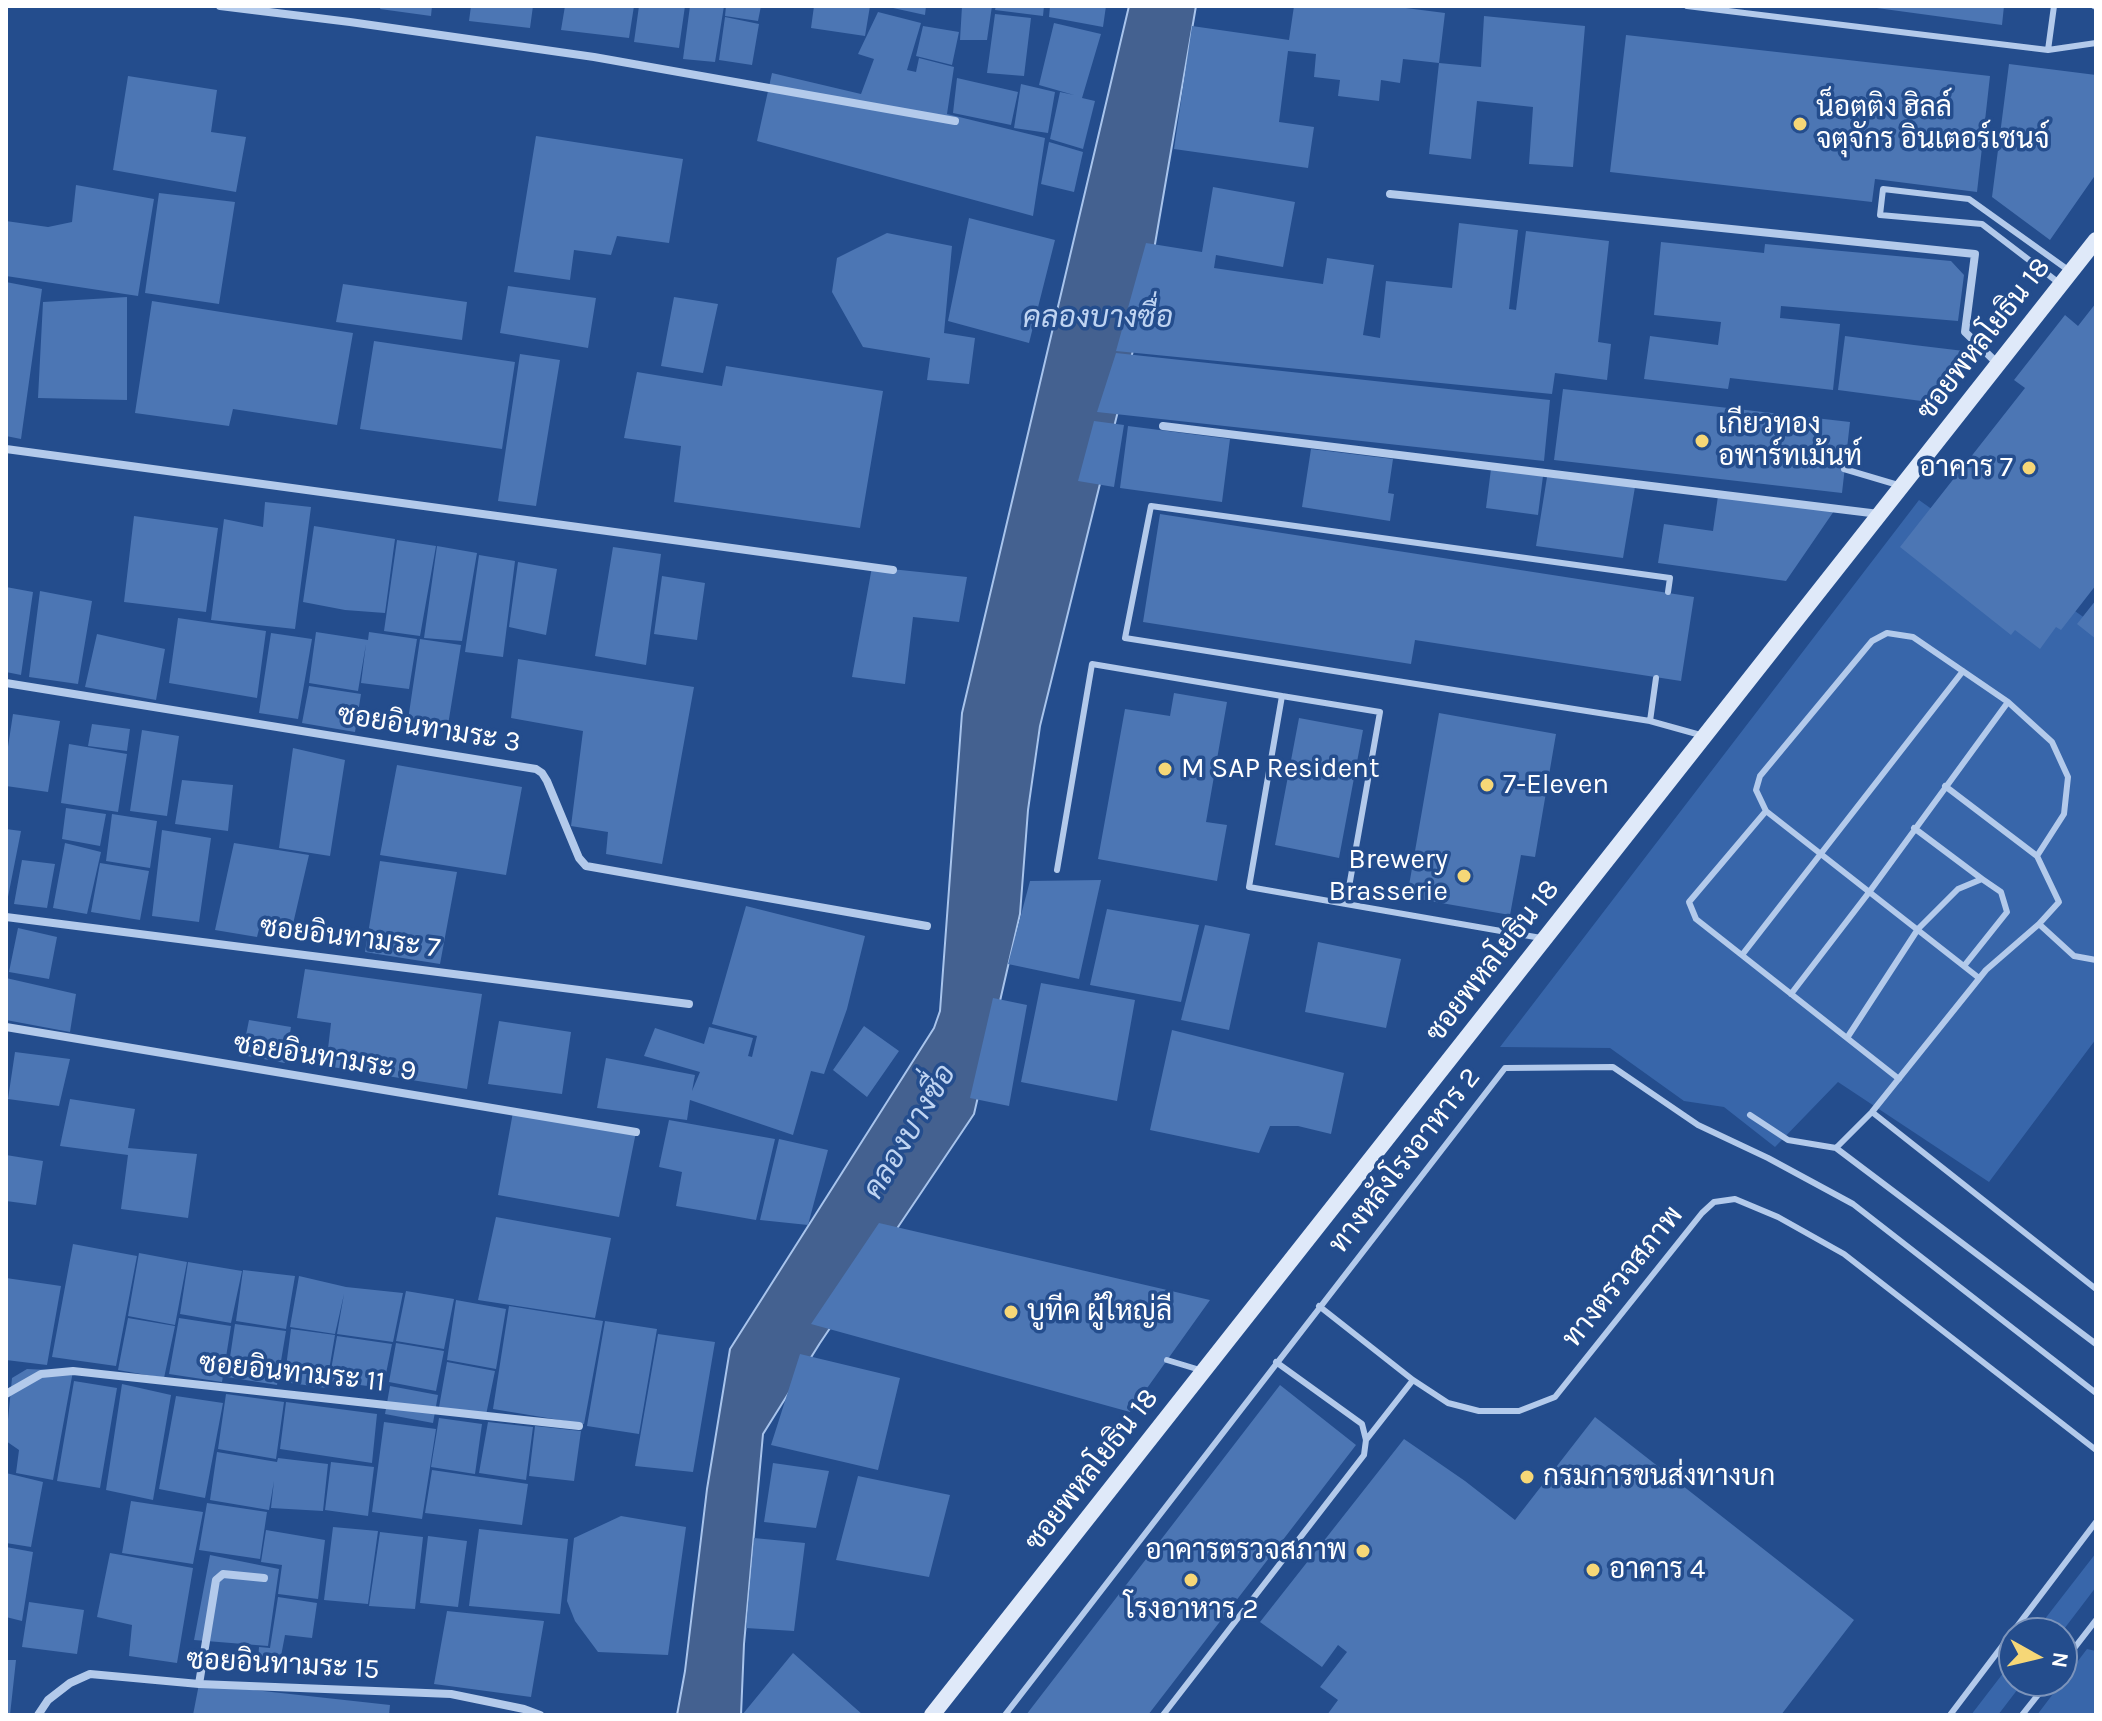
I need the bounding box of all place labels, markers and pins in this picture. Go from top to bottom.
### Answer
place label: น็อตติง ฮิลล์ จตุจักร อินเตอร์เชนจ์ [1816,91,2049,157]
marker: น็อตติง ฮิลล์ จตุจักร อินเตอร์เชนจ์ [1791,115,1809,133]
place label: เกียวทอง อพาร์ทเม้นท์ [1718,408,1862,474]
marker: เกียวทอง อพาร์ทเม้นท์ [1693,432,1711,450]
place label: อาคาร 7 [1919,451,2013,485]
marker: อาคาร 7 [2020,459,2038,477]
place label: M SAP Resident [1181,752,1380,786]
marker: M SAP Resident [1156,760,1174,778]
place label: 7-Eleven [1503,768,1609,802]
marker: 7-Eleven [1478,776,1496,794]
place label: Brewery Brasserie [1328,843,1448,909]
marker: Brewery Brasserie [1455,867,1473,885]
place label: บูทีค ผู้ใหญ่ลี [1027,1295,1172,1329]
marker: บูทีค ผู้ใหญ่ลี [1002,1303,1020,1321]
place label: กรมการขนส่งทางบก [1543,1460,1775,1494]
marker: กรมการขนส่งทางบก [1518,1468,1536,1486]
place label: อาคารตรวจสภาพ [1145,1534,1347,1568]
marker: อาคารตรวจสภาพ [1354,1542,1372,1560]
place label: อาคาร 4 [1609,1553,1705,1587]
marker: อาคาร 4 [1584,1561,1602,1579]
marker: โรงอาหาร 2 [1182,1571,1200,1589]
place label: โรงอาหาร 2 [1124,1593,1258,1627]

